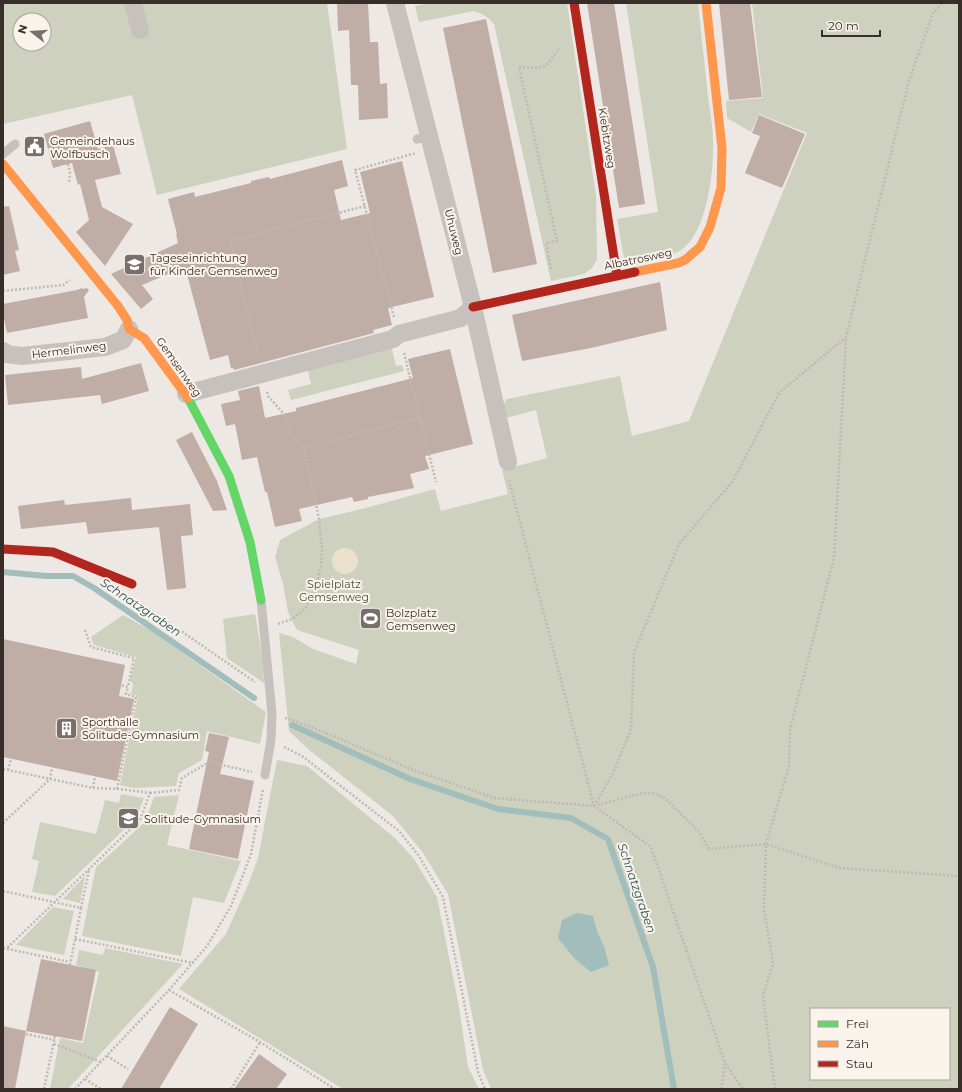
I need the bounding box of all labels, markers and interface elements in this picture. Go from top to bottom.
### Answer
north arrow [12,12,52,52]
scale bar [822,12,880,38]
text: 20 m [828,18,859,33]
text: N [14,23,30,35]
street label: Kiebitzweg [595,107,619,169]
public building icon: Gemeindehaus Wolfbusch [22,134,48,160]
place label: Gemeindehaus Wolfbusch [50,134,135,161]
street label: Uhuweg [441,207,467,257]
street label: Albatrosweg [603,245,673,273]
school or university icon: Tageseinrichtung für Kinder Gemsenweg [122,251,148,277]
place label: Tageseinrichtung für Kinder Gemsenweg [150,251,278,278]
street label: Gemsenweg [153,334,205,400]
street label: Hermelinweg [31,338,107,362]
water label: Schnatzgraben [98,575,184,639]
park label: Spielplatz Gemsenweg [299,577,369,604]
sports icon: Bolzplatz Gemsenweg [358,606,384,632]
place label: Bolzplatz Gemsenweg [386,606,456,633]
building icon: Sporthalle Solitude-Gymnasium [53,715,79,741]
place label: Sporthalle Solitude-Gymnasium [82,715,199,742]
school or university icon: Solitude-Gymnasium [115,806,141,832]
place label: Solitude-Gymnasium [144,812,261,826]
water label: Schnatzgraben [615,841,659,935]
legend [810,1008,950,1080]
text: Frei [846,1016,869,1031]
text: Zäh [846,1036,869,1051]
text: Stau [846,1056,873,1071]

